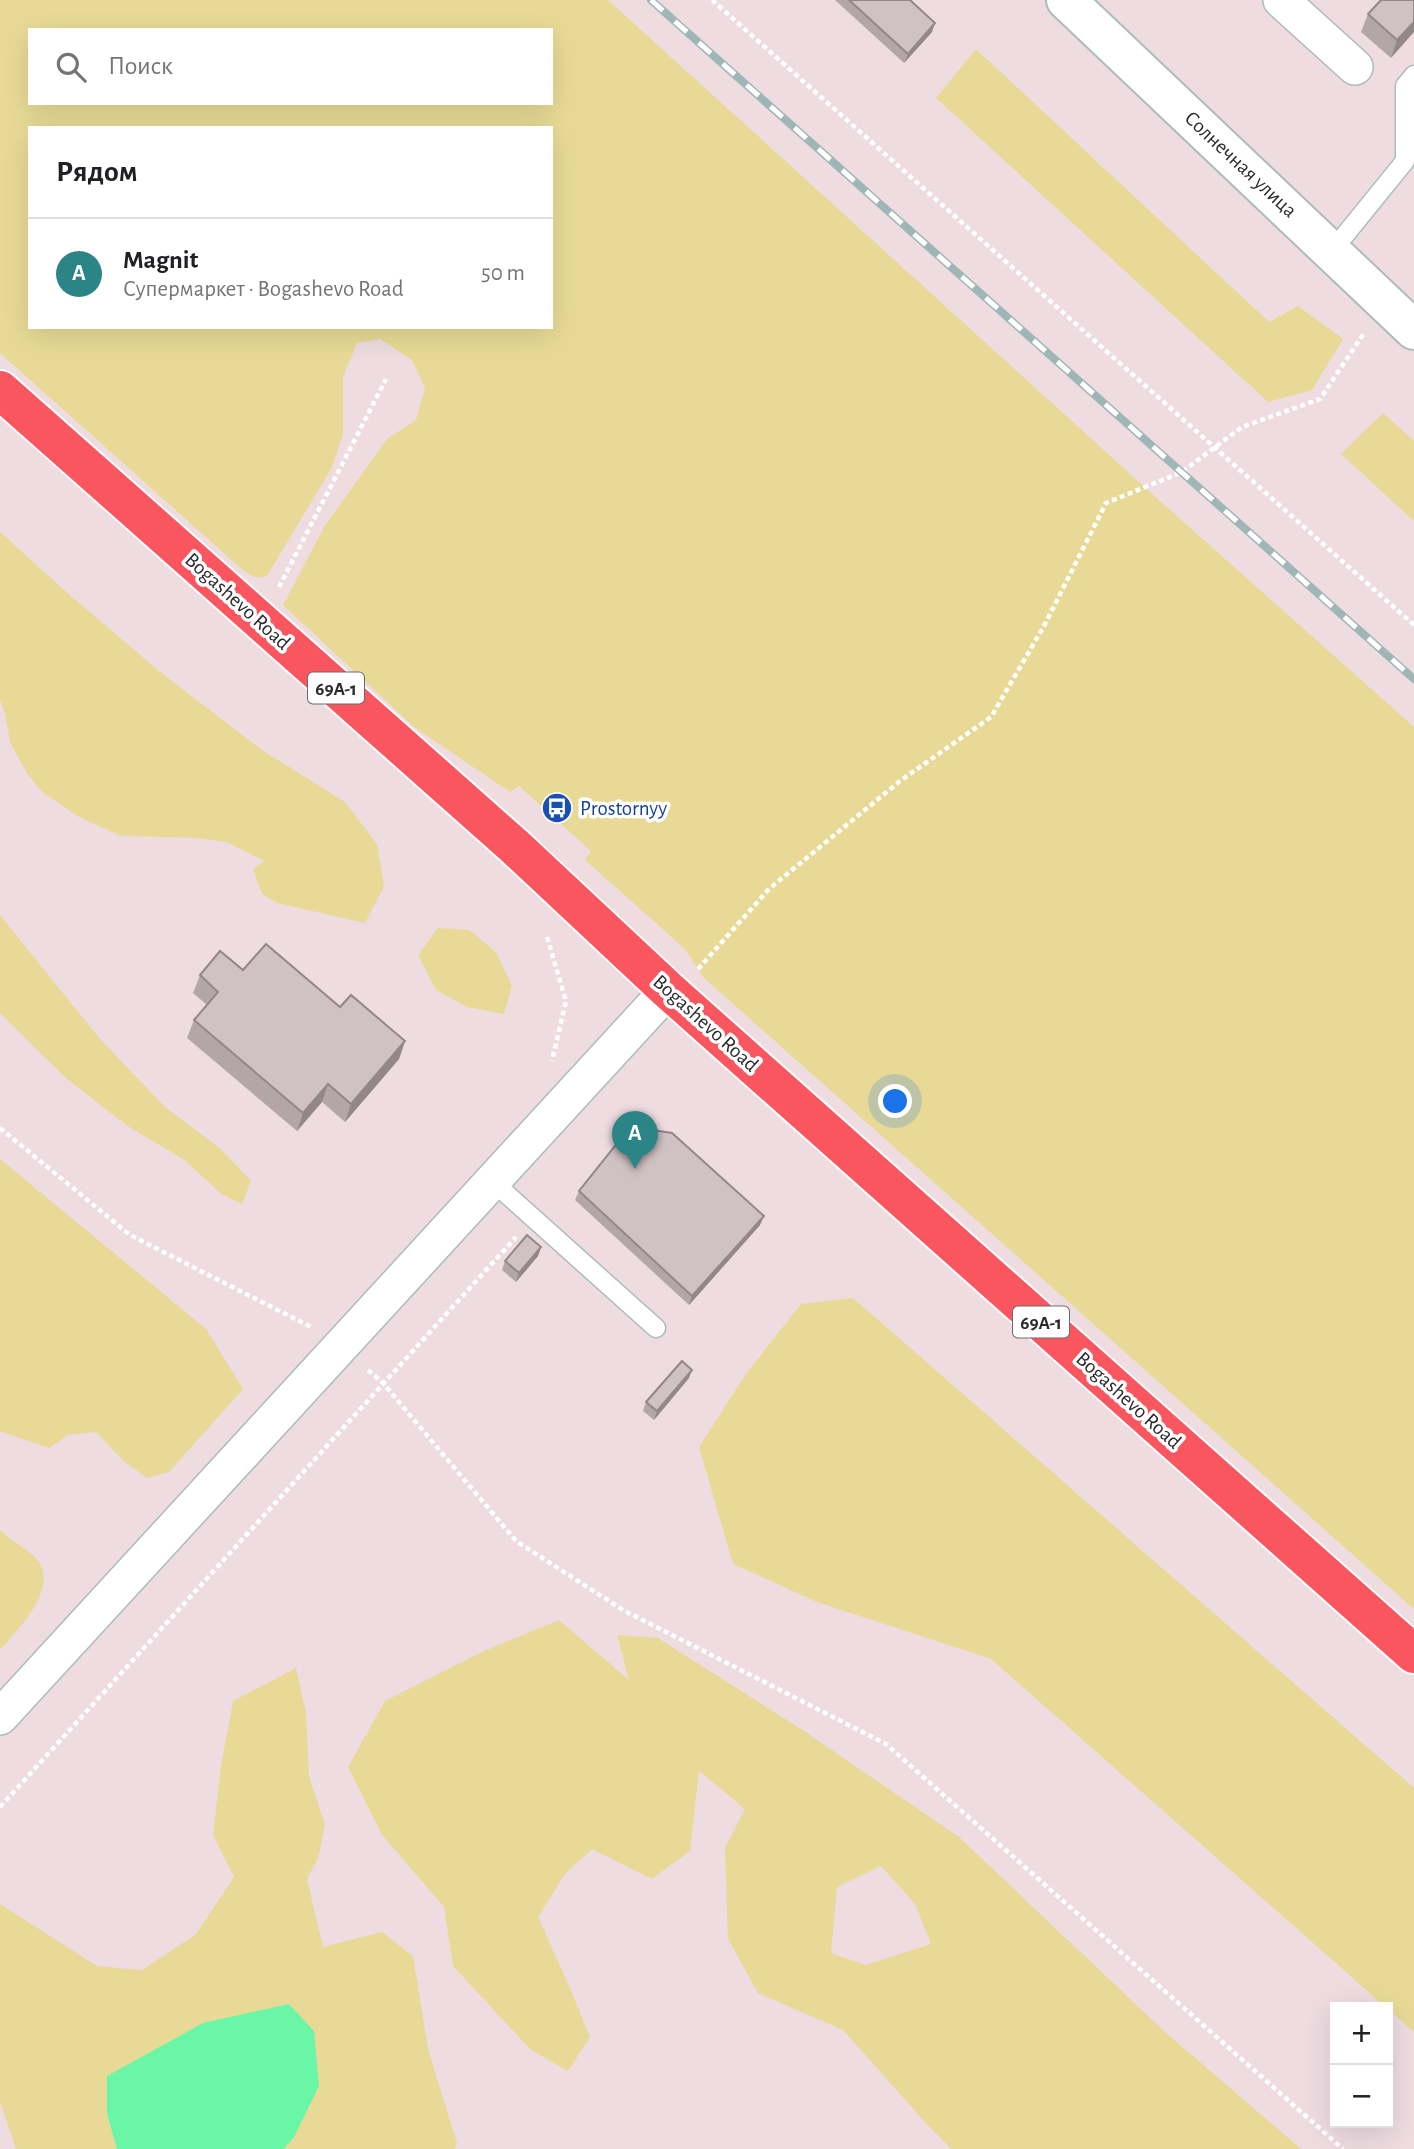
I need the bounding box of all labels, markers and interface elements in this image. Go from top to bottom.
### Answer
search box [28,28,553,105]
icon: search [52,48,90,86]
text: Поиск [108,53,173,79]
street label: Солнечная улица [1180,107,1301,222]
text: Рядом [56,157,138,187]
text: Magnit [123,247,198,273]
text: A [72,262,86,285]
text: 50 m [481,262,525,285]
text: Супермаркет · Bogashevo Road [123,278,404,301]
street label: Bogashevo Road [181,549,294,654]
road number: 69А-1 [308,673,364,704]
bus stop icon: Prostornyy [540,791,574,825]
place label: Prostornyy [580,798,667,819]
street label: Bogashevo Road [649,971,762,1076]
your location [878,1084,912,1118]
pin: A [612,1111,658,1169]
road number: 69А-1 [1013,1306,1069,1338]
street label: Bogashevo Road [1072,1348,1185,1453]
map controls [1330,2002,1393,2128]
button: + [1330,2002,1393,2065]
button: − [1330,2065,1393,2128]

